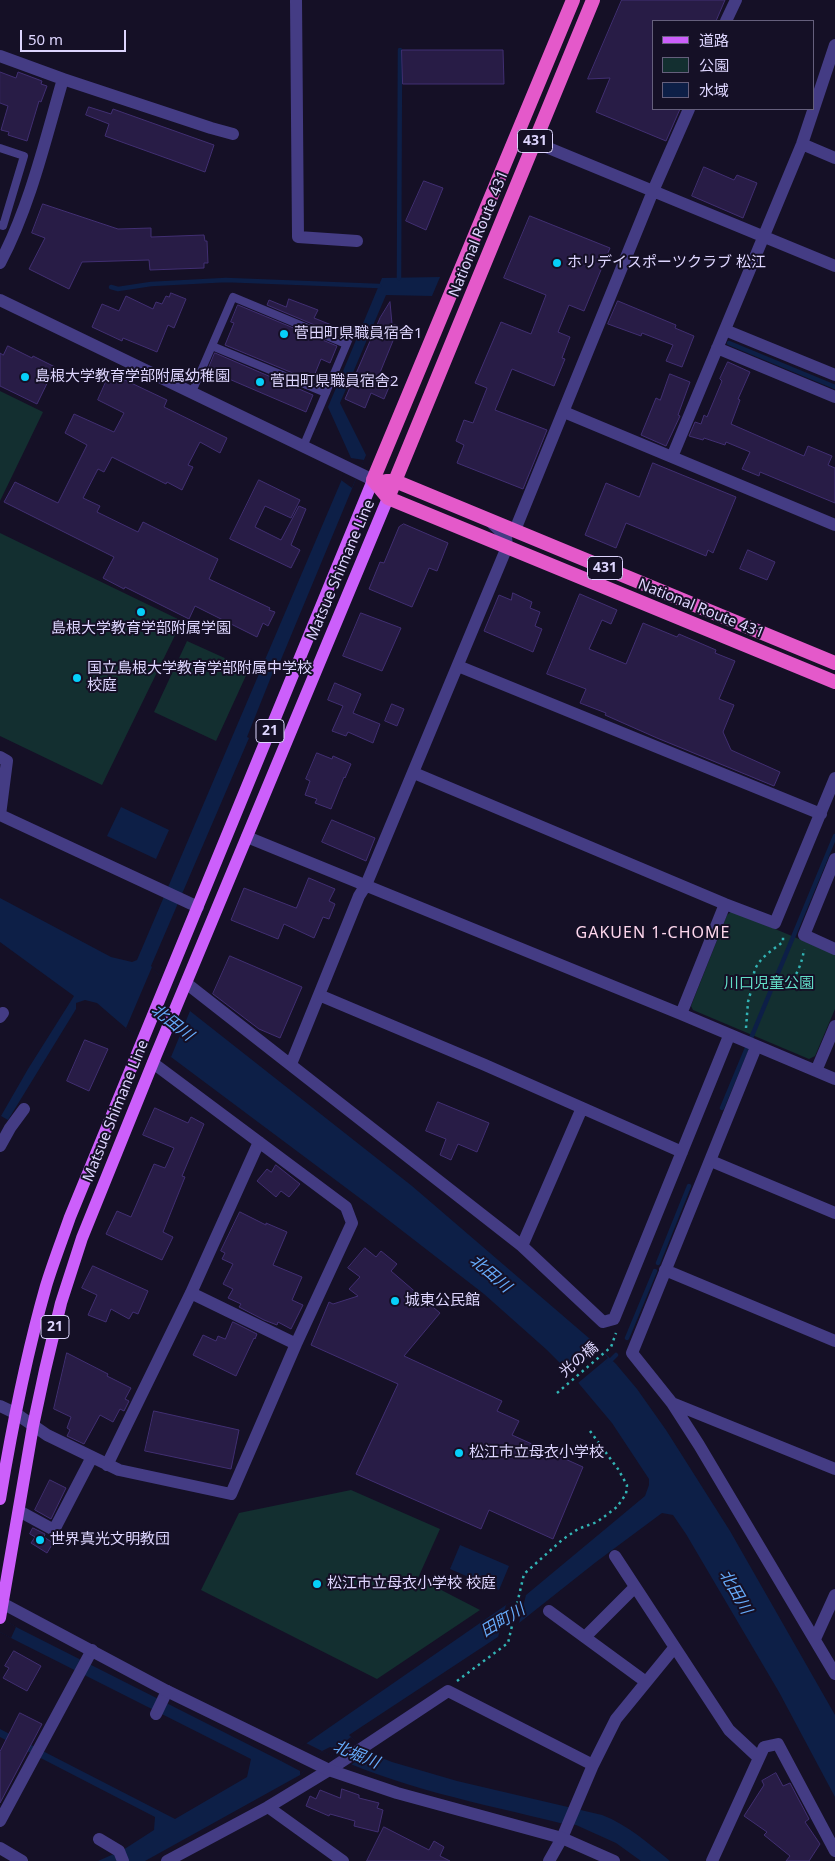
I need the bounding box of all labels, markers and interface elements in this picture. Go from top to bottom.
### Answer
scale bar [22,20,129,52]
legend [652,20,815,110]
text: 50 m [28,29,63,49]
text: 道路 [699,30,729,50]
text: 公園 [699,55,729,75]
text: 水域 [699,80,729,100]
road number: 431 [518,130,552,152]
street label: National Route 431 [445,168,513,300]
place label: ホリデイスポーツクラブ 松江 [567,254,766,272]
marker: ホリデイスポーツクラブ 松江 [551,257,563,269]
place label: 菅田町県職員宿舎1 [294,325,423,343]
marker: 菅田町県職員宿舎1 [278,328,290,340]
place label: 島根大学教育学部附属幼稚園 [35,368,230,386]
marker: 島根大学教育学部附属幼稚園 [19,371,31,383]
place label: 菅田町県職員宿舎2 [270,373,399,391]
marker: 菅田町県職員宿舎2 [254,376,266,388]
street label: Matsue Shimane Line [303,497,379,643]
road number: 431 [588,556,622,580]
street label: National Route 431 [635,575,767,643]
marker: 島根大学教育学部附属学園 [135,606,147,618]
place label: 島根大学教育学部附属学園 [51,620,231,638]
place label: 国立島根大学教育学部附属中学校 校庭 [87,660,312,695]
marker: 国立島根大学教育学部附属中学校 校庭 [71,672,83,684]
road number: 21 [256,719,284,742]
district label: GAKUEN 1-CHOME [574,923,732,943]
park label: 川口児童公園 [724,975,814,993]
water label: 北田川 [147,1001,197,1045]
street label: Matsue Shimane Line [79,1038,153,1184]
water label: 北田川 [465,1251,515,1297]
place label: 城東公民館 [405,1292,480,1310]
marker: 城東公民館 [389,1295,401,1307]
road number: 21 [41,1315,69,1338]
street label: 光の橋 [556,1339,602,1381]
place label: 松江市立母衣小学校 [469,1444,604,1462]
marker: 松江市立母衣小学校 [453,1447,465,1459]
place label: 世界真光文明教団 [50,1531,170,1549]
marker: 世界真光文明教団 [34,1534,46,1546]
water label: 北田川 [715,1566,755,1618]
place label: 松江市立母衣小学校 校庭 [327,1575,496,1593]
marker: 松江市立母衣小学校 校庭 [311,1578,323,1590]
water label: 田町川 [477,1600,529,1642]
water label: 北堀川 [330,1737,382,1773]

